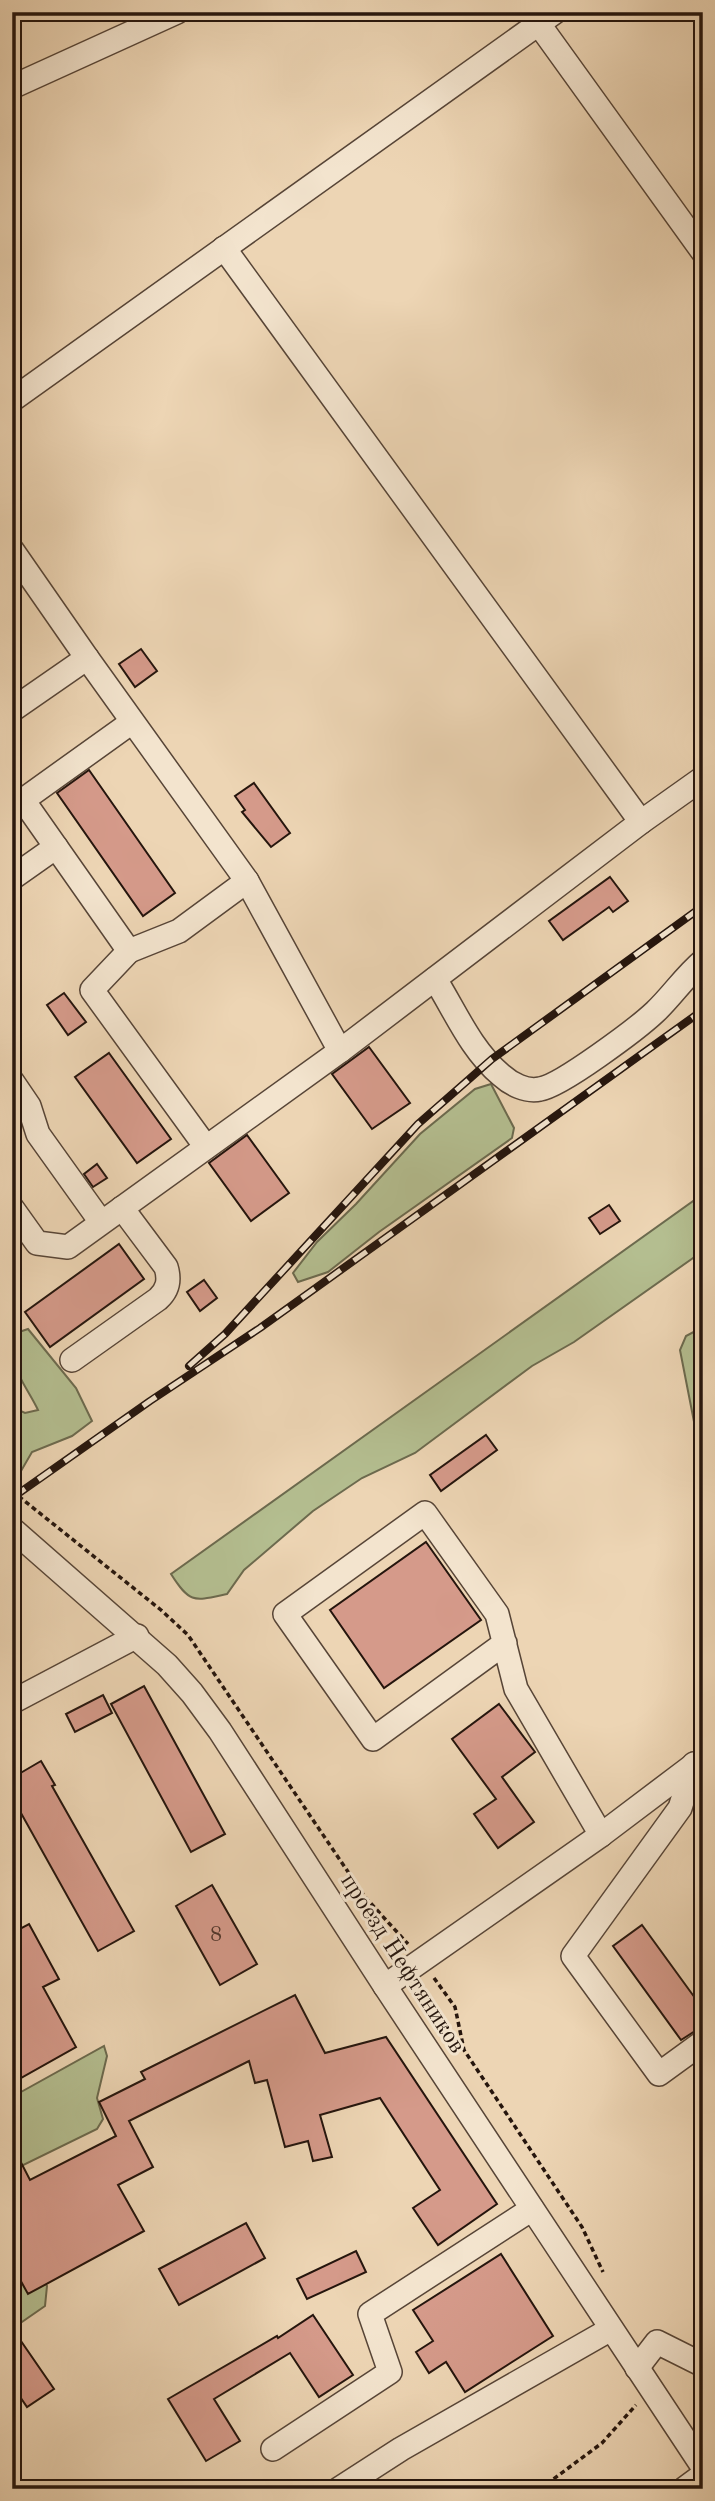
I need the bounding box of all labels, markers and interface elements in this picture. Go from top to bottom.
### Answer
street label: проезд Нефтяников [335,1870,469,2058]
house number: 8 [210,1925,222,1946]

